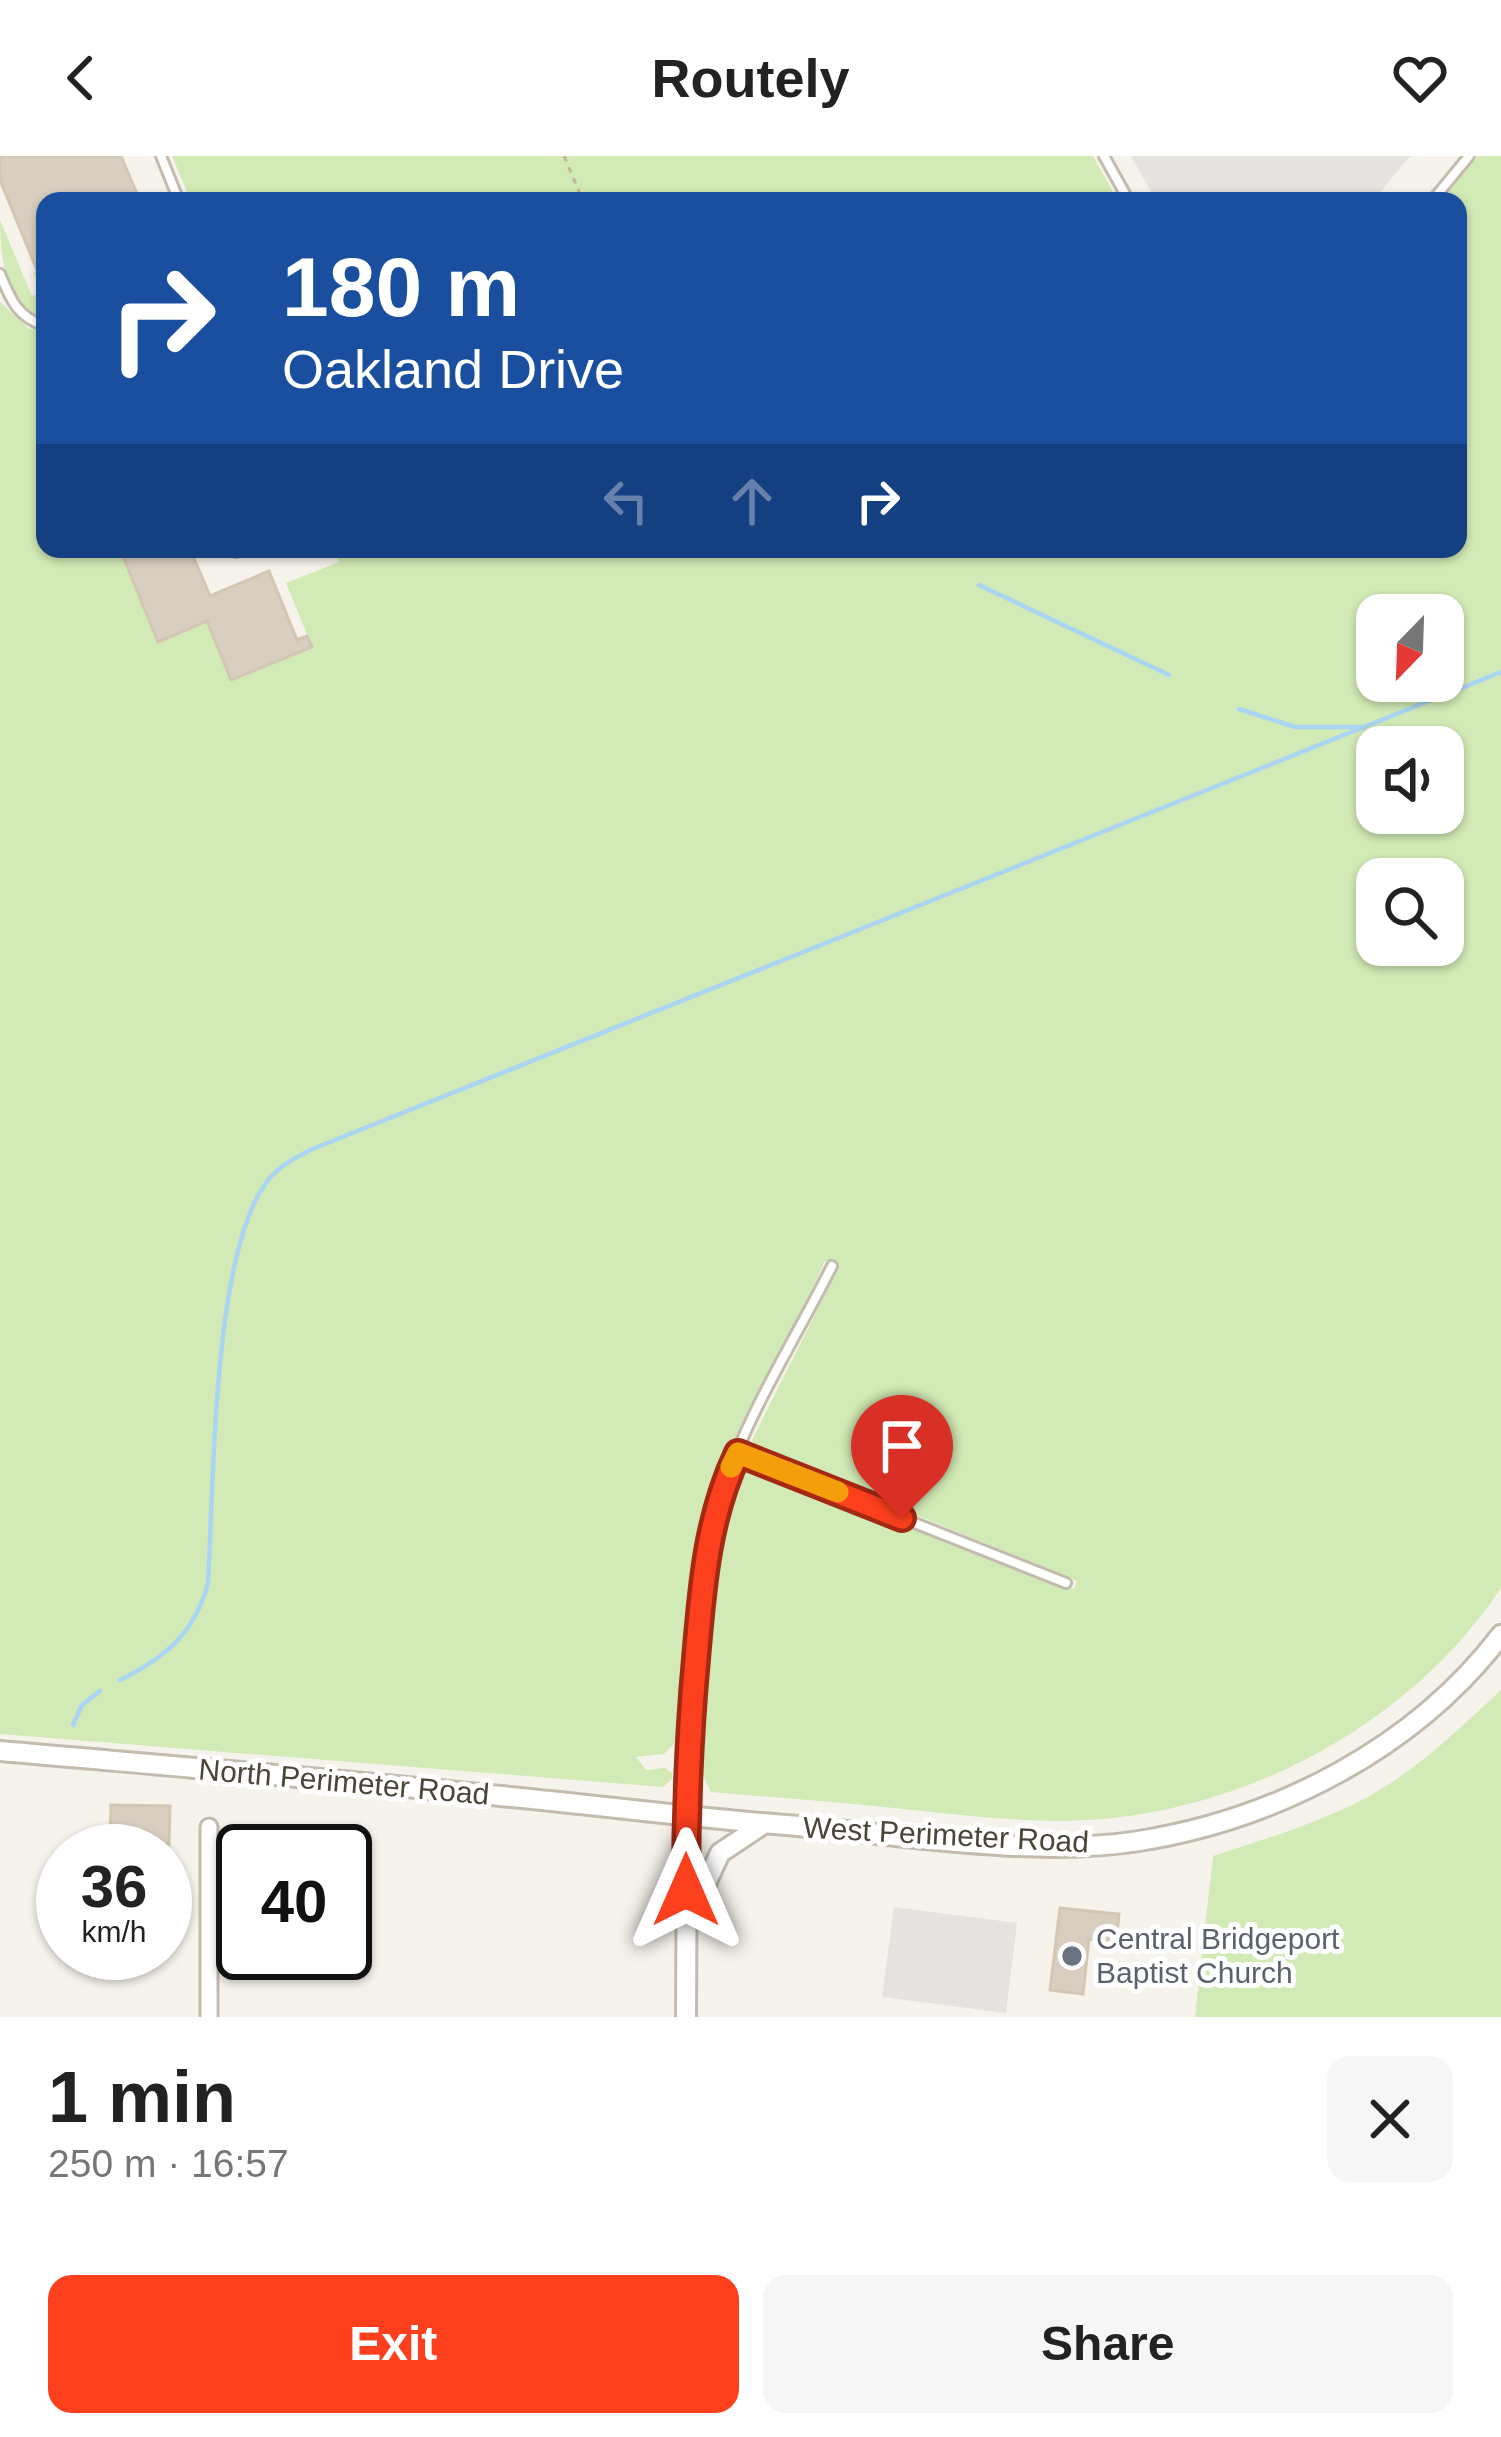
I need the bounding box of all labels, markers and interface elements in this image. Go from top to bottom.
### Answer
icon: back [48,45,114,111]
icon: heart [1387,45,1453,111]
text: Routely [651,48,850,108]
icon: right [84,240,240,396]
text: 180 m [282,240,520,334]
text: Oakland Drive [282,339,624,399]
icon: left [593,468,659,534]
icon: ahead [719,468,785,534]
icon: right [845,468,911,534]
north arrow [1356,594,1464,702]
map controls [1356,594,1464,966]
button: sound [1356,726,1464,834]
button: search [1356,858,1464,966]
pin [851,1395,953,1518]
icon: arrive [869,1413,935,1479]
street label: North Perimeter Road [197,1752,491,1811]
street label: West Perimeter Road [802,1811,1090,1858]
speed limit sign: 40 [216,1824,372,1980]
position arrow [623,1827,749,1953]
text: 36 [81,1853,147,1920]
text: km/h [81,1915,147,1948]
place label: Central Bridgeport Baptist Church [1096,1922,1340,1989]
marker: Central Bridgeport Baptist Church [1059,1943,1085,1969]
button: close [1327,2056,1453,2182]
text: 1 min [48,2057,236,2137]
text: 250 m · 16:57 [48,2142,289,2185]
button: Exit [48,2275,739,2413]
button: Share [763,2275,1453,2413]

